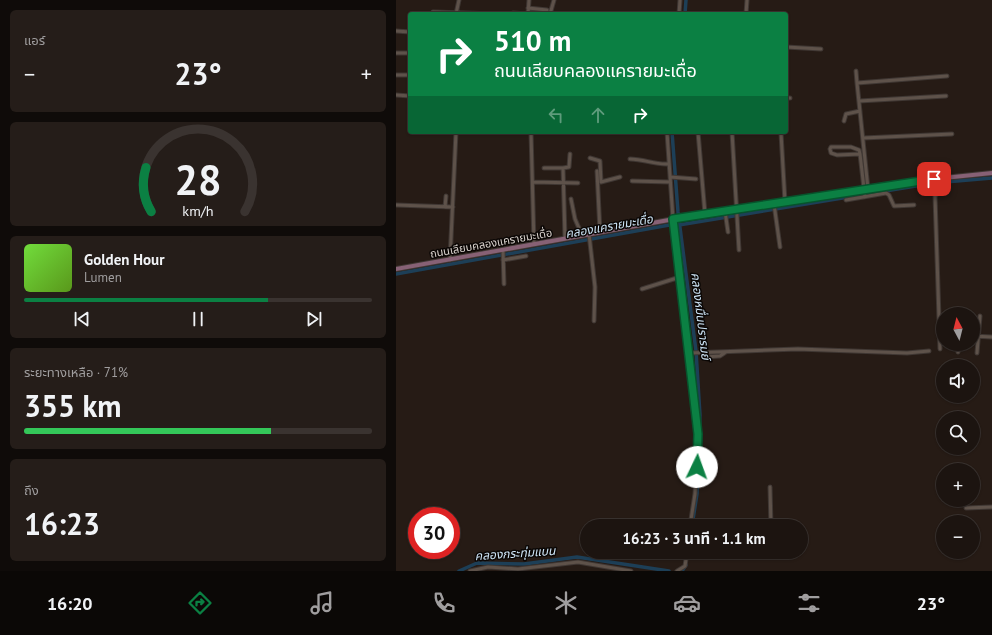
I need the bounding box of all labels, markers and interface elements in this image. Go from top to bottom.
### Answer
text: 510 m [494,22,571,59]
icon: right [428,28,480,80]
text: แอร์ [24,32,45,49]
text: 23° [174,54,222,93]
text: ถนนเลียบคลองแครายมะเดื่อ [494,59,697,82]
text: − [24,60,35,88]
text: + [361,60,372,88]
icon: left [545,104,567,126]
icon: ahead [587,104,609,126]
icon: right [629,104,651,126]
text: 28 [174,153,222,206]
pin [917,162,951,196]
icon: arrive [923,168,945,190]
text: km/h [182,200,214,219]
water label: คลองแครายมะเดื่อ [564,210,655,241]
street label: ถนนเลียบคลองแครายมะเดื่อ [429,224,553,261]
text: Golden Hour [84,250,164,269]
text: Lumen [84,269,122,286]
water label: คลองหมื่นปรารมย์ [688,271,715,362]
north arrow [936,307,980,351]
map controls [936,307,980,559]
icon: previous [71,308,93,330]
icon: pause [187,308,209,330]
icon: next [303,308,325,330]
button: sound [936,359,980,403]
text: ระยะทางเหลือ · 71% [24,364,128,381]
text: 355 km [24,386,122,425]
button: search [936,411,980,455]
position arrow [676,446,718,488]
button: + [936,463,980,507]
text: ถึง [24,482,39,499]
text: 16:23 [24,504,100,543]
speed limit sign: 30 [408,507,460,559]
button: − [936,515,980,559]
text: 16:23 · 3 นาที · 1.1 km [623,529,765,548]
water label: คลองกระทุ่มแบน [474,543,556,564]
icon: directions [186,589,214,617]
icon: music [308,589,336,617]
icon: phone [430,589,458,617]
icon: climate [552,589,580,617]
icon: car [673,589,701,617]
icon: filters [795,589,823,617]
text: 16:20 [47,592,93,615]
text: 23° [917,592,945,615]

